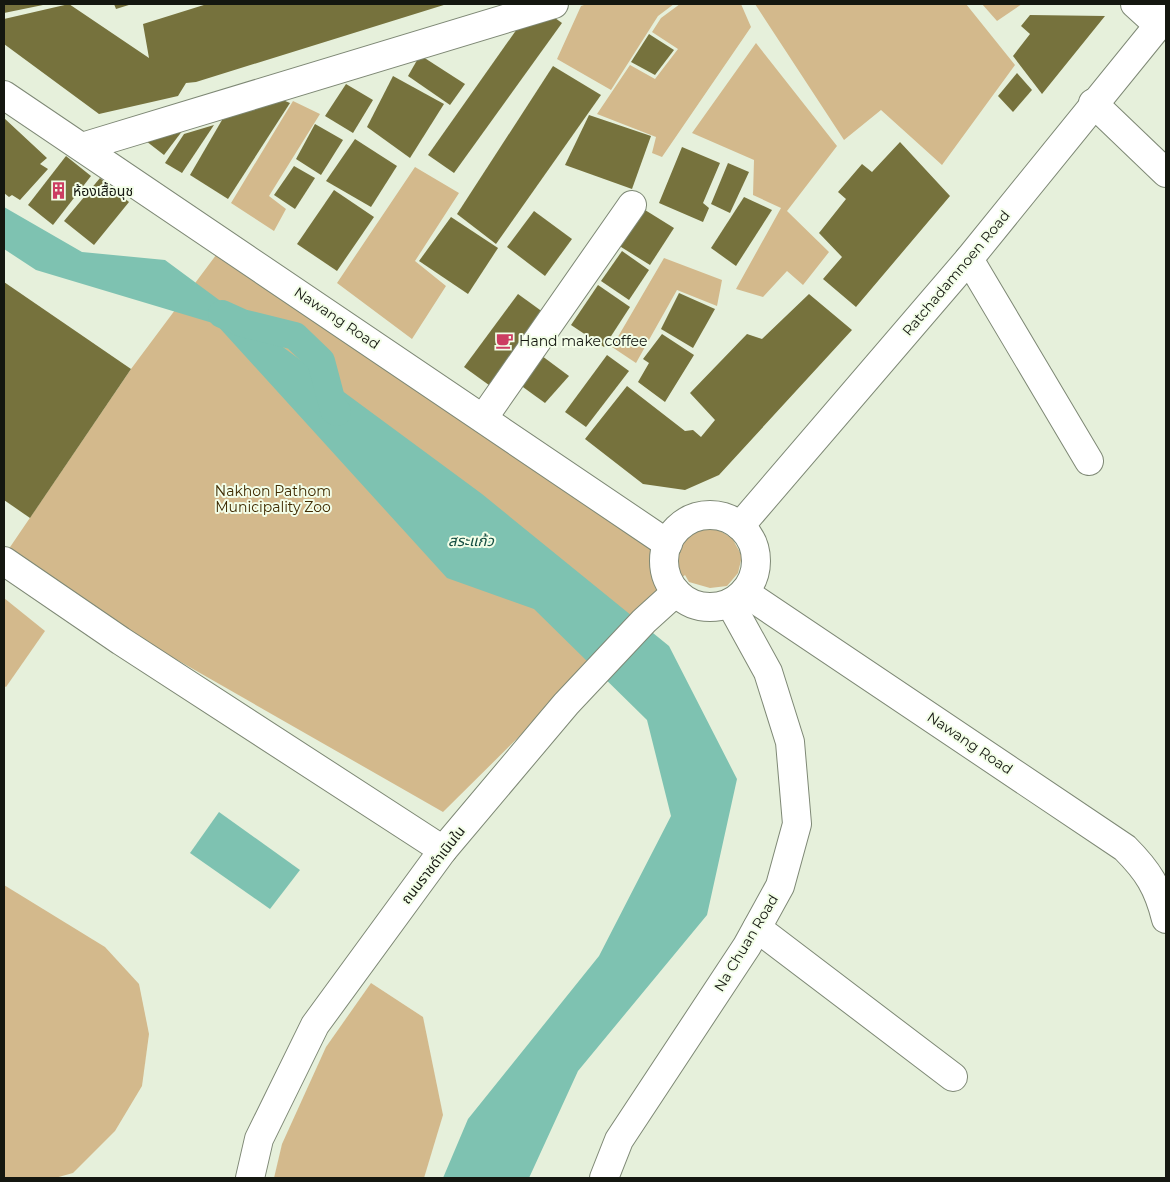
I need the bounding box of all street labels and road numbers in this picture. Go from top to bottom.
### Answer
street label: Ratchadamnoen Road [898,207,1014,339]
street label: Nawang Road [291,283,383,353]
street label: Nawang Road [924,708,1016,778]
street label: ถนนราชดำเนินใน [397,822,469,908]
street label: Na Chuan Road [710,891,782,995]

